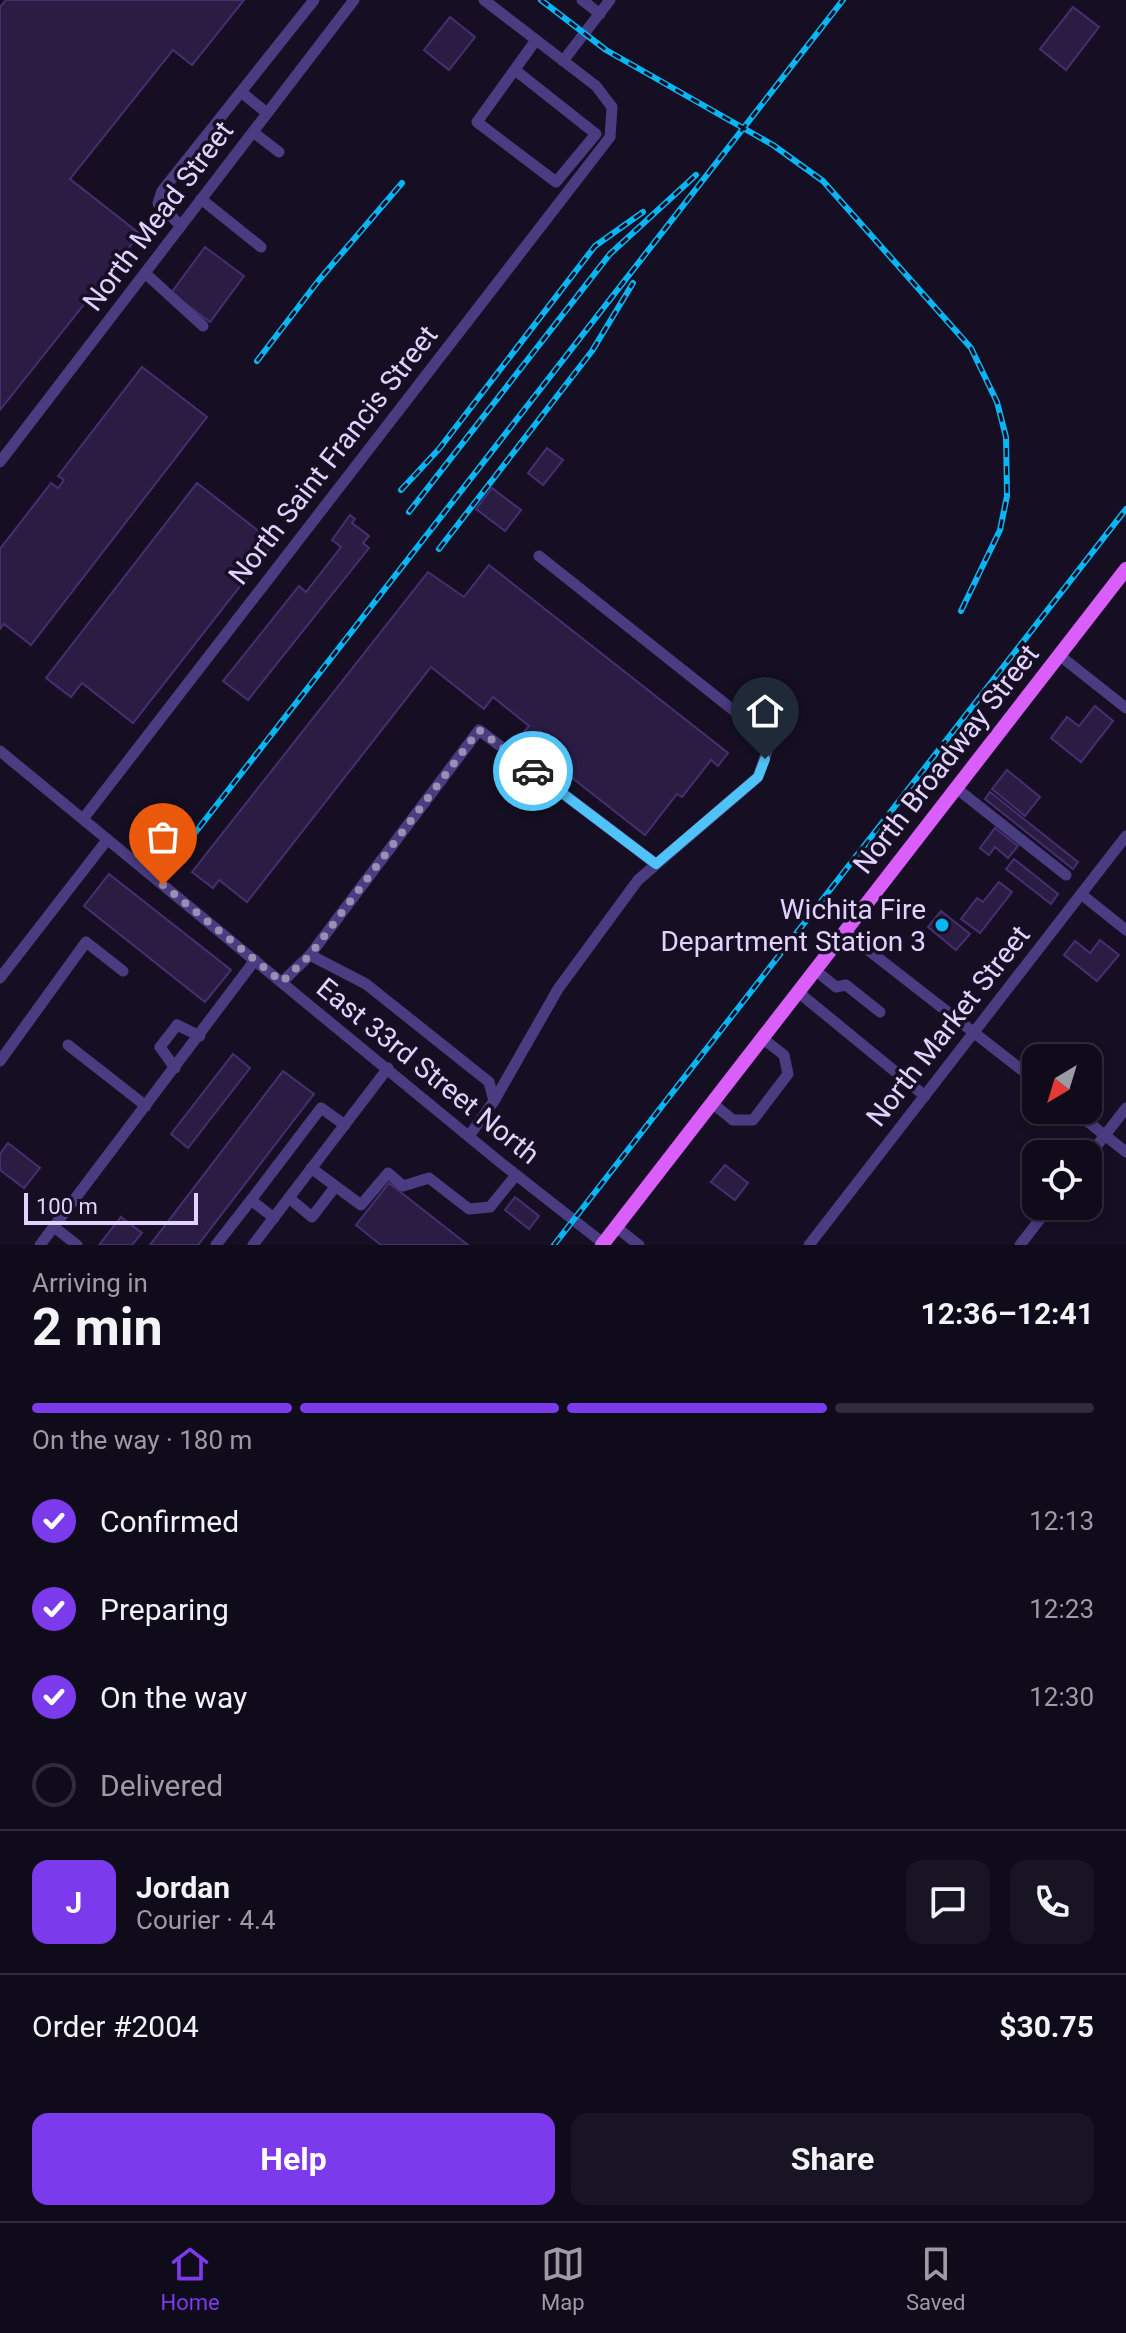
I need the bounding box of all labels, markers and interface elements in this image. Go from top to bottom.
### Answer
street label: North Mead Street [76,115,240,317]
street label: North Saint Francis Street [222,319,444,591]
street label: North Broadway Street [846,638,1046,880]
pin [731,677,799,759]
icon: home [743,689,787,733]
courier [493,731,573,811]
icon: car [511,749,555,793]
pin [129,803,197,885]
icon: bag [141,815,185,859]
place label: Wichita Fire Department Station 3 [660,893,926,958]
marker: Wichita Fire Department Station 3 [933,916,951,934]
street label: North Market Street [859,919,1037,1133]
street label: East 33rd Street North [310,971,546,1171]
north arrow [1022,1044,1102,1124]
map controls [1022,1044,1102,1220]
button: locate [1022,1140,1102,1220]
scale bar [24,1189,198,1225]
text: 100 m [36,1194,98,1219]
text: Arriving in [32,1268,148,1298]
text: 12:36–12:41 [920,1296,1094,1331]
text: 2 min [32,1297,163,1358]
text: On the way · 180 m [32,1425,252,1455]
icon: check [32,1499,76,1543]
text: Confirmed [100,1504,239,1539]
text: 12:13 [1029,1506,1094,1536]
icon: check [32,1587,76,1631]
text: Preparing [100,1592,229,1627]
text: 12:23 [1029,1594,1094,1624]
icon: check [32,1675,76,1719]
text: On the way [100,1680,247,1715]
text: 12:30 [1029,1682,1094,1712]
text: Delivered [100,1768,223,1803]
button: chat [906,1860,990,1944]
button: phone [1010,1860,1094,1944]
text: Jordan [136,1870,230,1905]
text: J [66,1885,82,1920]
text: Courier · 4.4 [136,1905,276,1935]
text: Order #2004 [32,2009,199,2044]
text: $30.75 [999,2009,1094,2044]
button: Help [32,2113,555,2205]
button: Share [571,2113,1094,2205]
tab: Home [161,2242,220,2315]
tab: Map [541,2242,585,2315]
tab: Saved [906,2242,965,2315]

